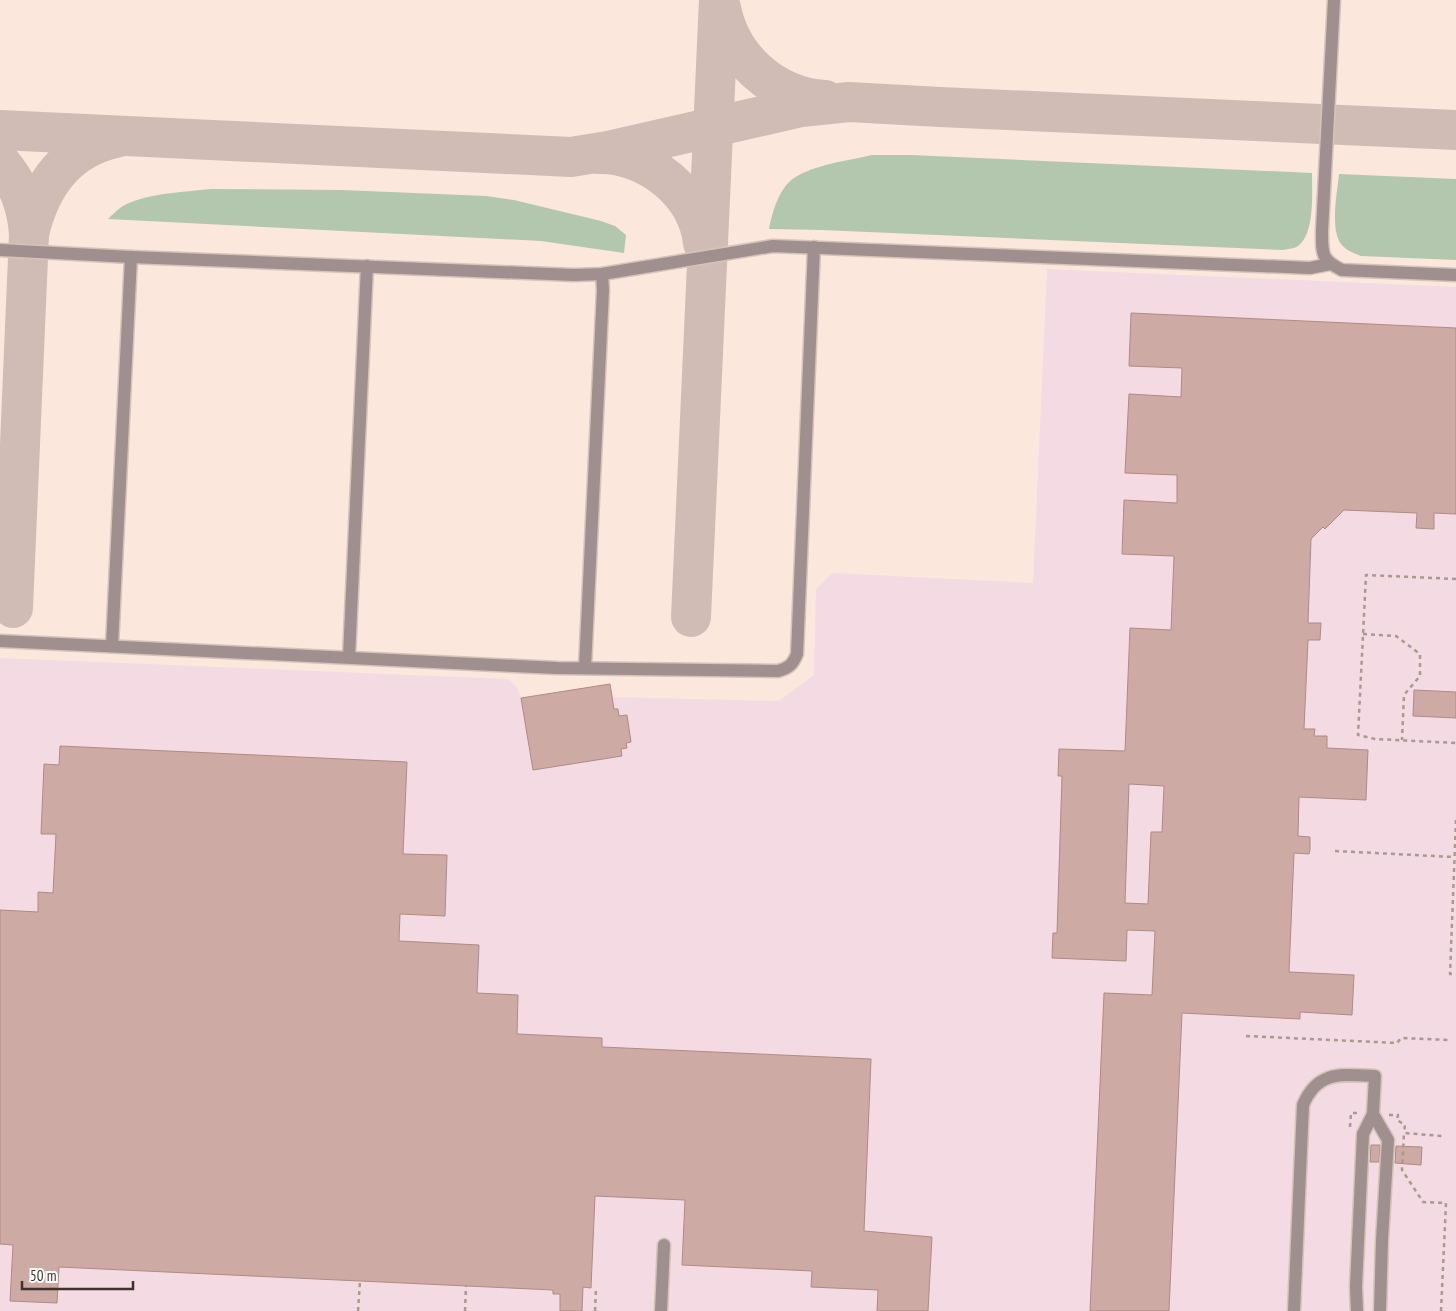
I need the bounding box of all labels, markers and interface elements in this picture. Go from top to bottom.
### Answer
scale bar [22,1258,134,1290]
text: 50 m [30,1266,56,1285]

